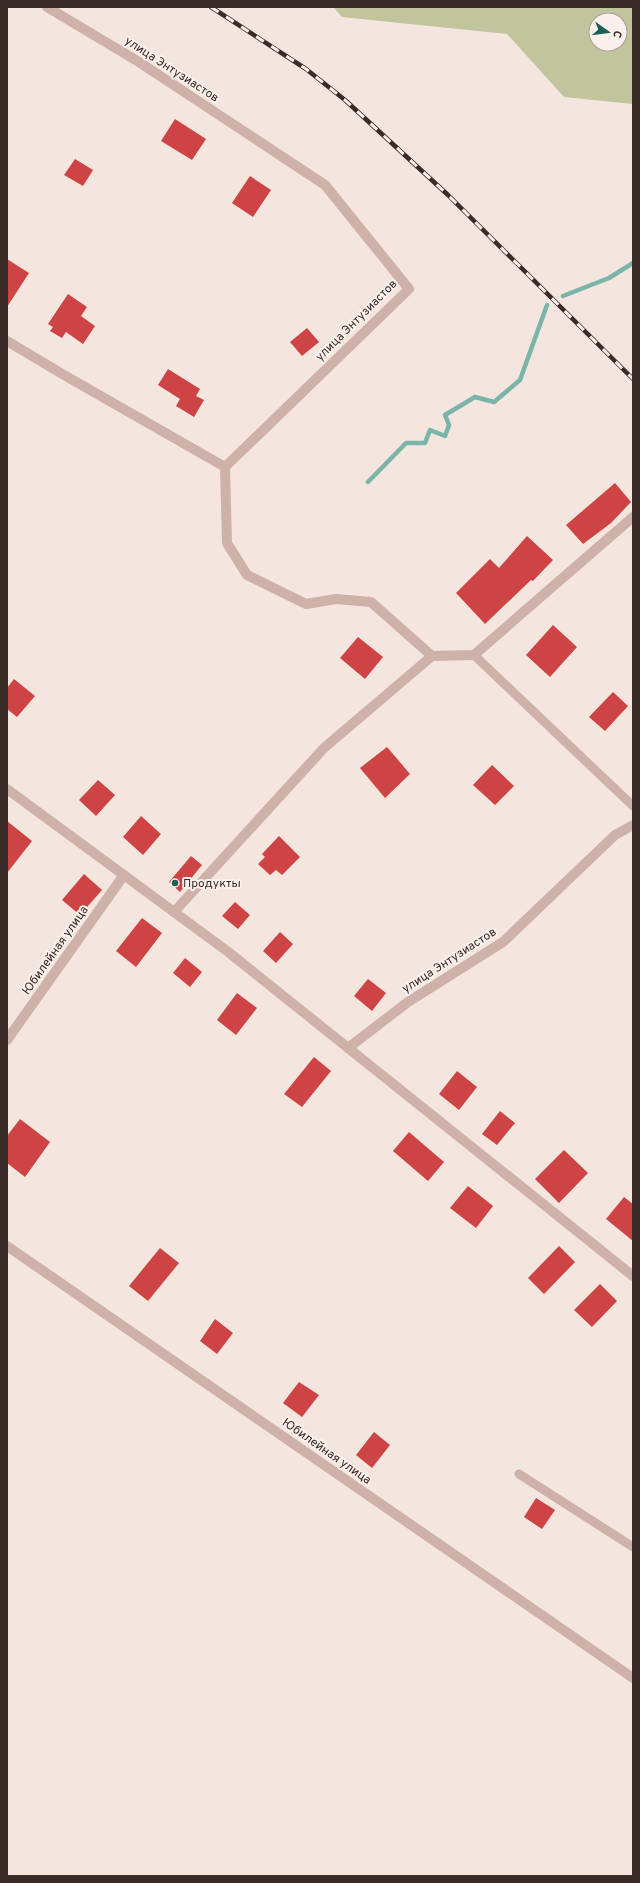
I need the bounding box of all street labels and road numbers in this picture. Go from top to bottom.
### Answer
street label: улица Энтузиастов [121,33,222,106]
street label: улица Энтузиастов [312,276,401,365]
street label: Юбилейная улица [19,903,93,998]
street label: улица Энтузиастов [399,924,500,997]
street label: Юбилейная улица [279,1415,374,1489]

